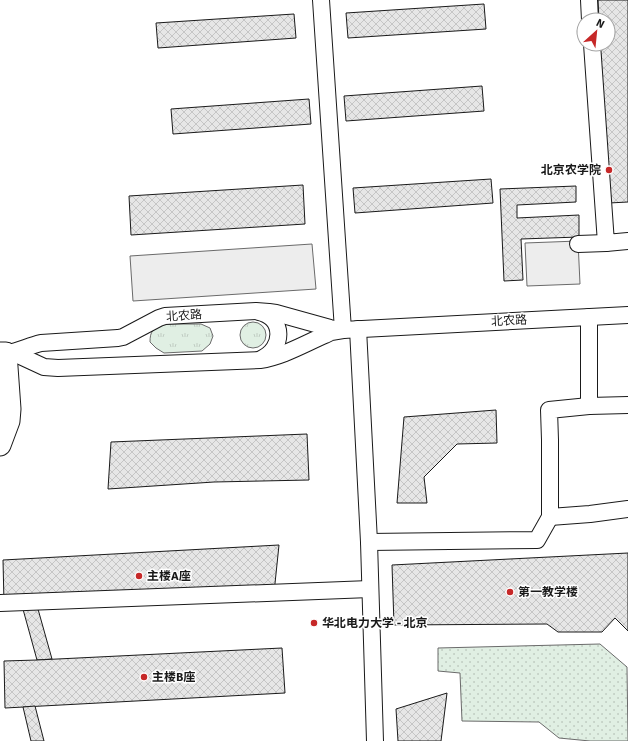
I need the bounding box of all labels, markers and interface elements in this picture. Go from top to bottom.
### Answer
north arrow [576,12,616,52]
text: N [594,16,607,31]
place label: 北京农学院 [541,163,601,178]
marker: 北京农学院 [604,165,614,175]
street label: 北农路 [166,307,202,325]
street label: 北农路 [491,313,527,329]
place label: 主楼A座 [147,569,191,584]
marker: 主楼A座 [134,571,144,581]
place label: 第一教学楼 [518,585,578,600]
marker: 第一教学楼 [505,587,515,597]
place label: 华北电力大学 - 北京 [322,616,428,631]
marker: 华北电力大学 - 北京 [309,618,319,628]
place label: 主楼B座 [152,670,195,685]
marker: 主楼B座 [139,672,149,682]

